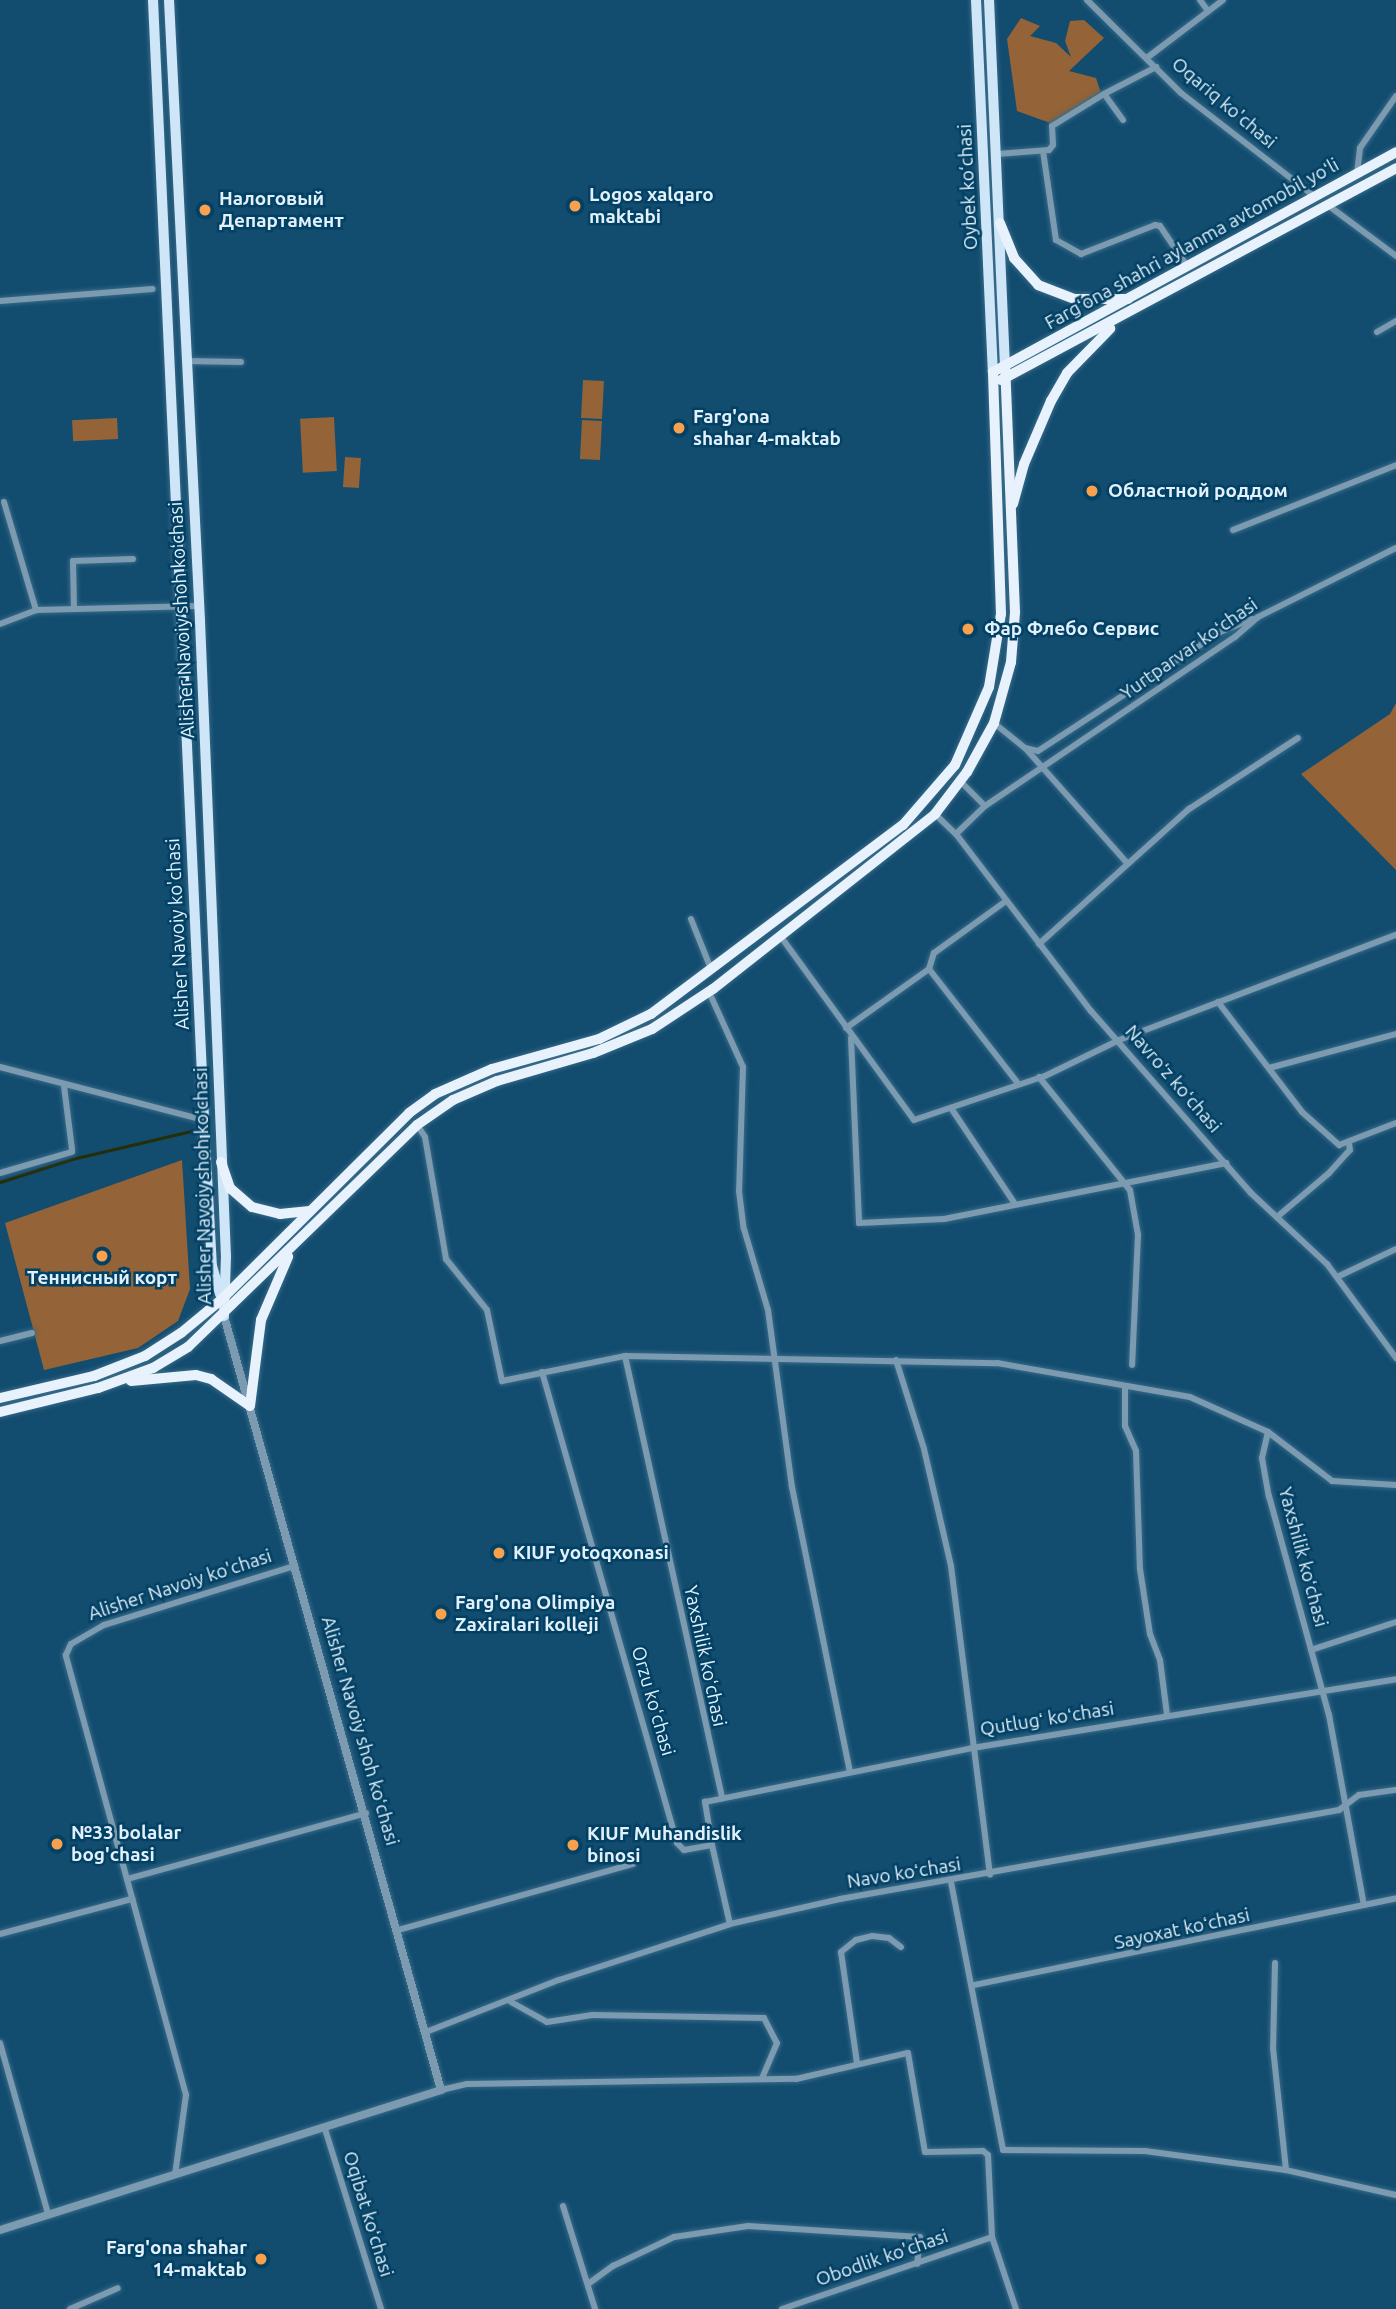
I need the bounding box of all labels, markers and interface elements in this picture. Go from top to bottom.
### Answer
street label: Oqariq ko'chasi [1167,53,1281,153]
street label: Oybek ko‘chasi [953,123,983,251]
street label: Fargʻona shahri aylanma avtomobil yoʻli [1041,153,1343,335]
place label: Logos xalqaro maktabi [589,184,714,228]
place label: Налоговый Департамент [219,188,344,232]
marker: Logos xalqaro maktabi [567,198,583,214]
marker: Налоговый Департамент [197,202,213,218]
place label: Farg'ona shahar 4-maktab [693,406,841,450]
marker: Farg'ona shahar 4-maktab [671,420,687,436]
place label: Областной роддом [1108,480,1288,502]
marker: Областной роддом [1082,481,1102,501]
street label: Alisher Navoiy shoh koʻchasi [164,501,200,739]
street label: Yurtparvar koʻchasi [1116,593,1262,705]
place label: Фар Флебо Сервис [984,618,1159,640]
marker: Фар Флебо Сервис [958,619,978,639]
street label: Alisher Navoiy ko'chasi [162,838,194,1030]
street label: Navroʻz koʻchasi [1120,1021,1226,1137]
street label: Alisher Navoiy shoh koʻchasi [190,1067,216,1305]
marker: Теннисный корт [94,1248,110,1264]
place label: Теннисный корт [27,1267,177,1289]
street label: Yaxshilik koʻchasi [1273,1485,1333,1629]
place label: KIUF yotoqxonasi [513,1542,669,1564]
street label: Alisher Navoiy ko'chasi [85,1545,275,1625]
marker: KIUF yotoqxonasi [491,1545,507,1561]
street label: Yaxshilik koʻchasi [679,1583,731,1729]
place label: Farg'ona Olimpiya Zaxiralari kolleji [455,1592,615,1636]
marker: Farg'ona Olimpiya Zaxiralari kolleji [433,1606,449,1622]
street label: Alisher Navoiy shoh koʻchasi [316,1614,404,1848]
street label: Orzu koʻchasi [627,1644,679,1758]
street label: Qutlugʻ koʻchasi [978,1697,1116,1741]
place label: №33 bolalar bog'chasi [71,1822,181,1866]
place label: KIUF Muhandislik binosi [587,1823,742,1867]
marker: №33 bolalar bog'chasi [49,1836,65,1852]
marker: KIUF Muhandislik binosi [565,1837,581,1853]
street label: Navo koʻchasi [845,1853,963,1893]
street label: Sayoxat koʻchasi [1112,1904,1252,1954]
street label: Oqibat koʻchasi [338,2148,398,2280]
street label: Obodlik ko'chasi [813,2225,951,2291]
place label: Farg'ona shahar 14-maktab [106,2237,247,2281]
marker: Farg'ona shahar 14-maktab [253,2251,269,2267]

